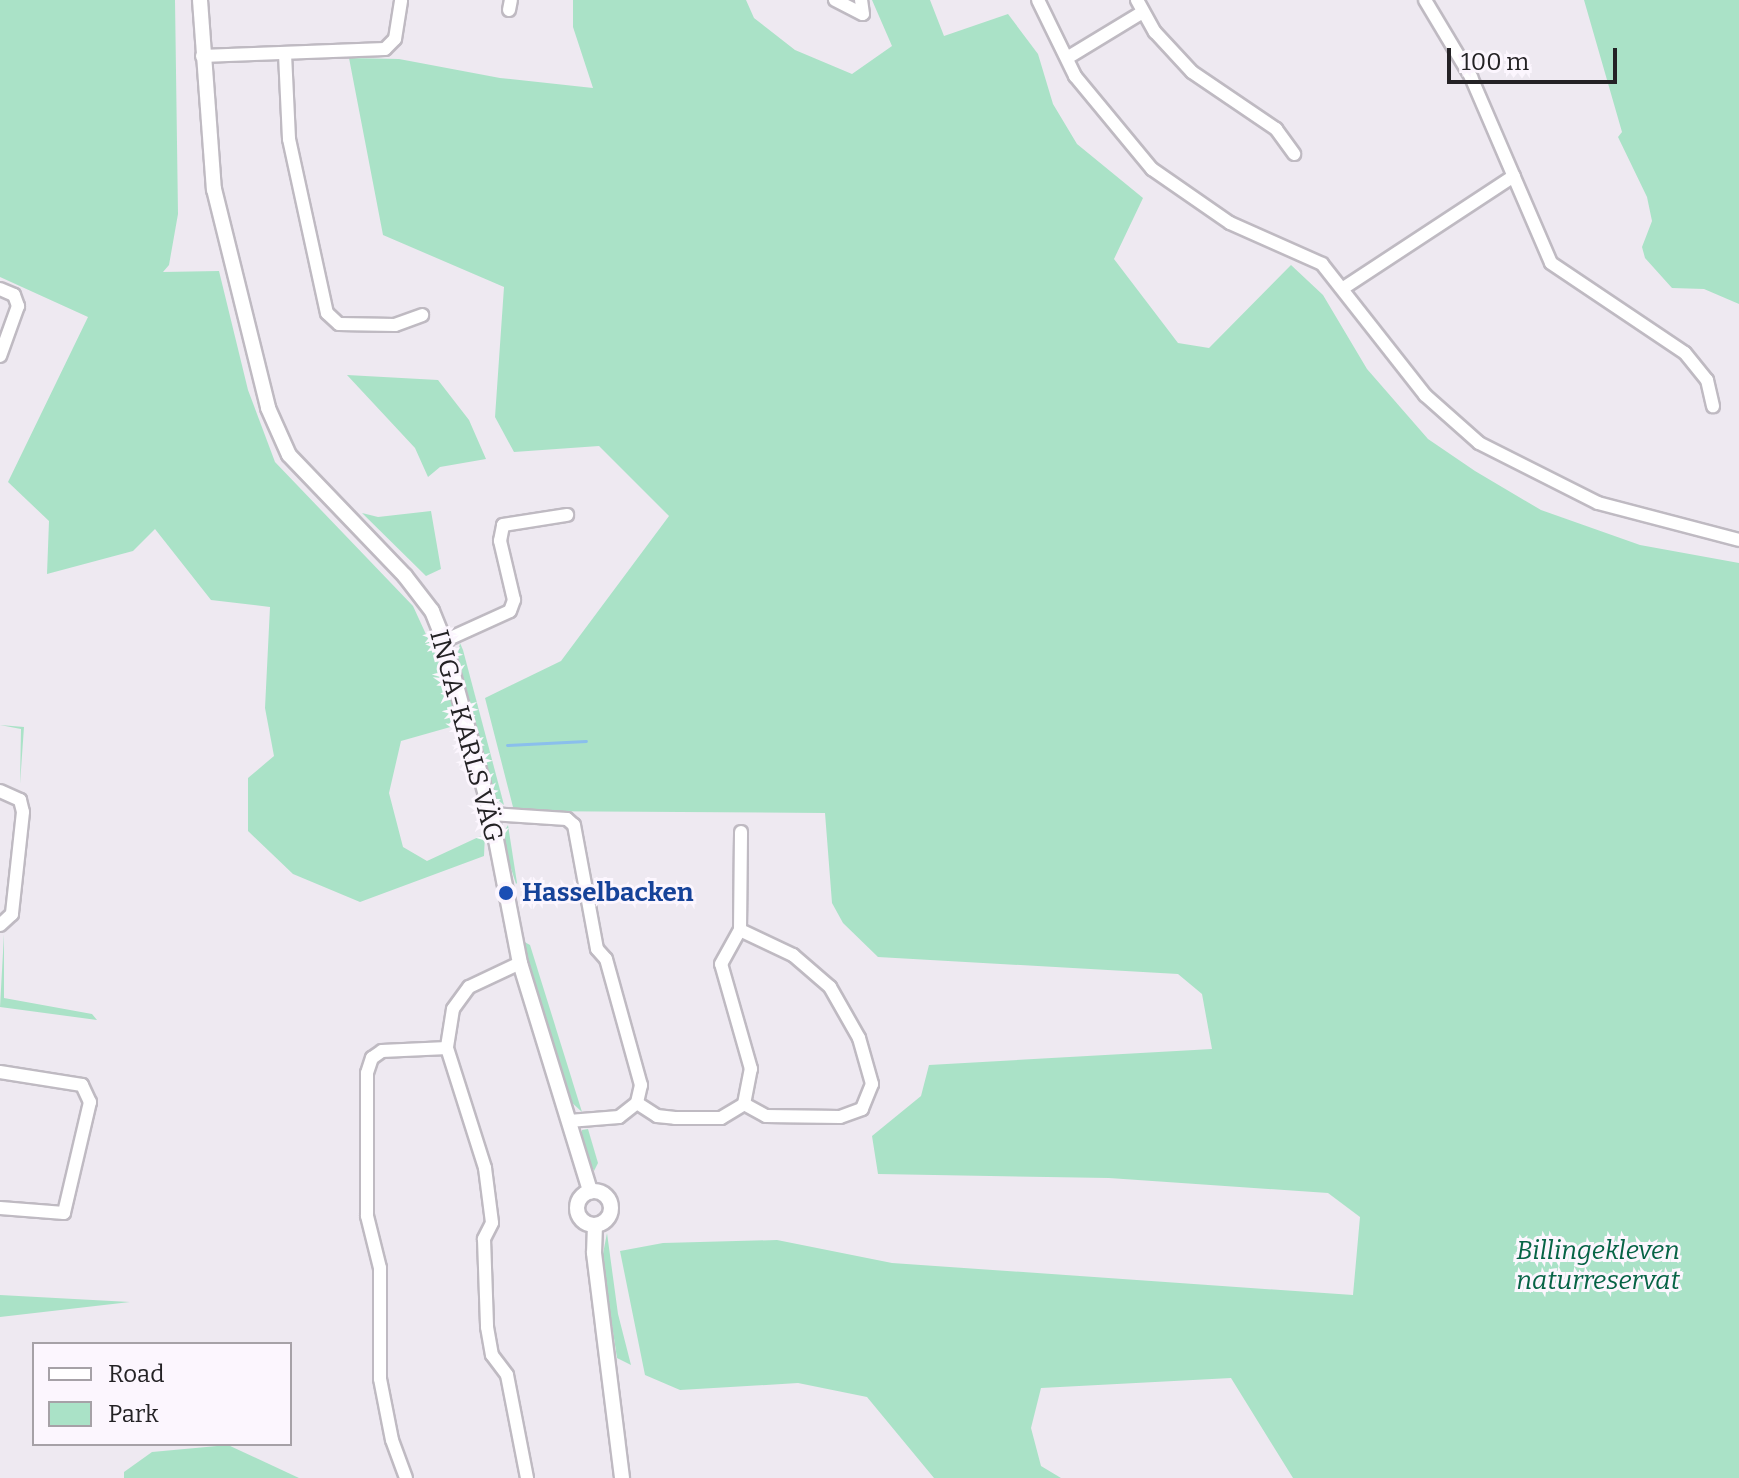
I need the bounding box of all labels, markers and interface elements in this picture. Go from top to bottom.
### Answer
scale bar [1451,32,1621,82]
text: 100 m [1461,48,1529,76]
street label: INGA-KARLS VÄG [423,627,509,845]
place label: Hasselbacken [522,877,693,909]
marker: Hasselbacken [497,884,515,902]
park label: Billingekleven naturreservat [1516,1235,1680,1296]
legend [32,1342,292,1446]
text: Road [108,1360,164,1388]
text: Park [108,1400,159,1428]

